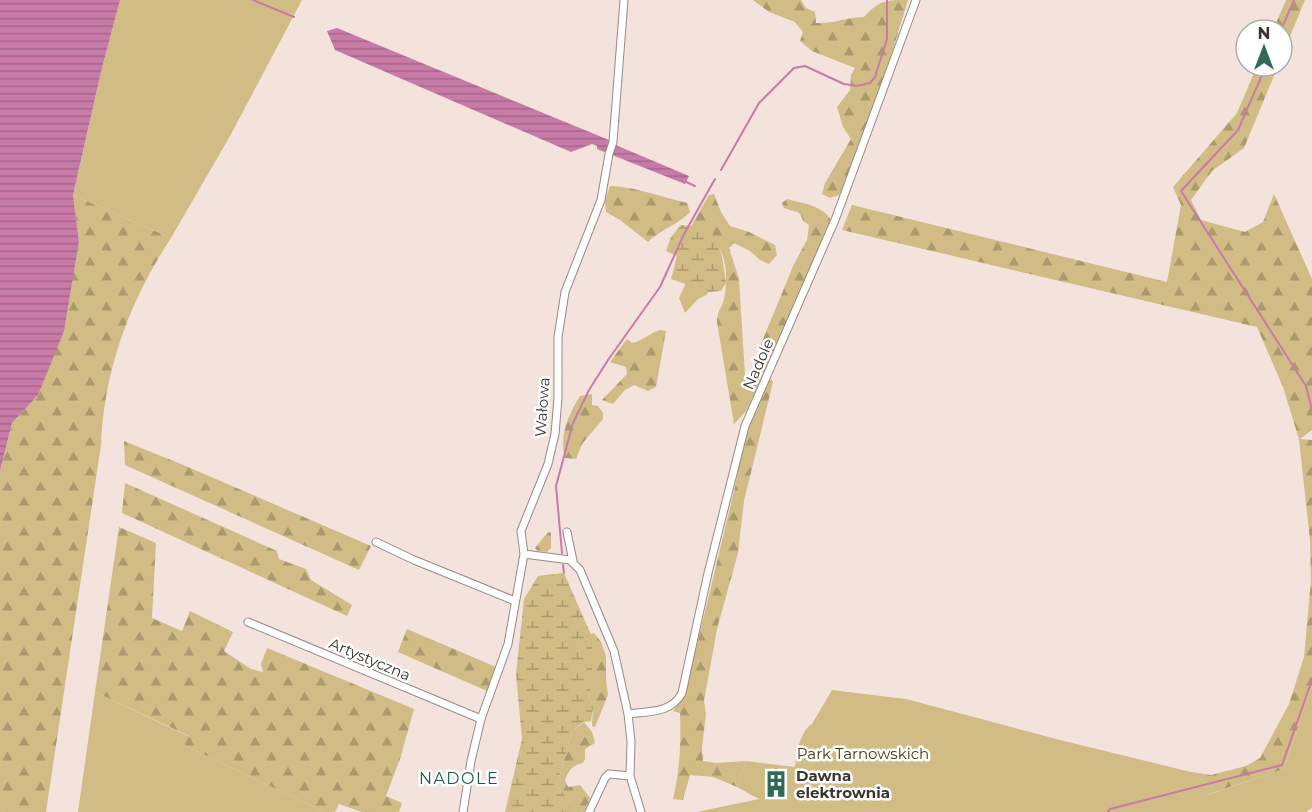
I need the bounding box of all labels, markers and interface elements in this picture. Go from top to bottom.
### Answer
north arrow [1234,18,1294,78]
text: N [1258,24,1270,43]
street label: Nadole [738,336,778,392]
street label: Wałowa [530,377,554,437]
street label: Artystyczna [327,633,413,685]
park label: Park Tarnowskich [797,744,929,763]
place label: Dawna elektrownia [796,766,890,802]
district label: NADOLE [419,769,499,788]
building icon: Dawna elektrownia [761,769,791,799]

